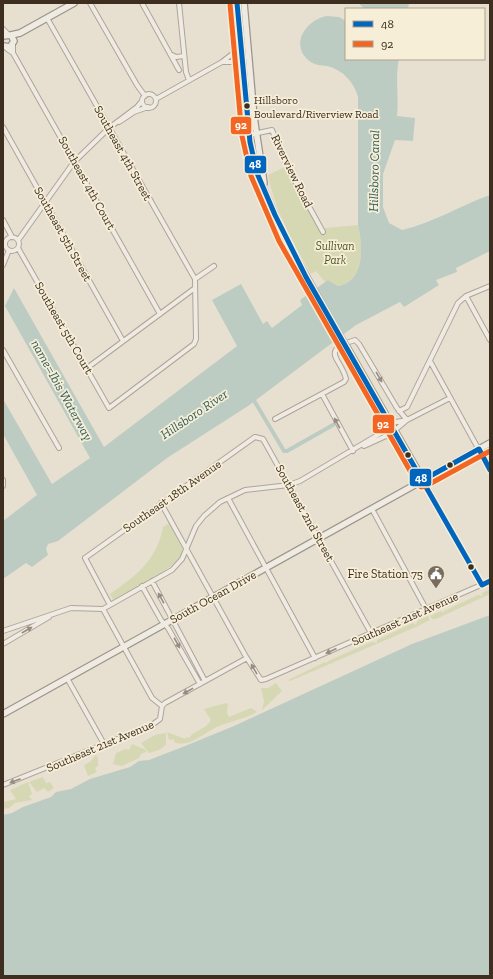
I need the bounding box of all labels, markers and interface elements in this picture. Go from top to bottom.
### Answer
legend [345,8,485,60]
text: 48 [381,17,394,31]
text: 92 [381,37,394,51]
place label: Hillsboro Boulevard/Riverview Road [254,94,379,121]
marker: Hillsboro Boulevard/Riverview Road [242,101,252,111]
street label: Southeast 4th Street [91,103,155,203]
line badge: 92 [230,116,252,135]
text: 92 [235,119,247,132]
water label: Hillsboro Canal [366,130,382,212]
street label: Riverview Road [268,132,316,210]
street label: Southeast 4th Court [55,134,119,233]
line badge: 48 [244,155,267,174]
text: 48 [249,158,261,171]
street label: Southeast 5th Street [31,184,95,284]
park label: Sullivan Park [315,239,355,267]
street label: Southeast 5th Court [32,279,96,377]
water label: name=Ibis Waterway [28,337,96,443]
one-way arrow [375,371,382,383]
water label: Hillsboro River [158,386,231,442]
line badge: 92 [372,414,395,434]
one-way arrow [334,417,341,429]
text: 92 [377,418,389,431]
unlabelled marker [403,450,413,460]
street label: Southeast 18th Avenue [120,457,224,535]
unlabelled marker [445,460,455,470]
street label: Southeast 2nd Street [273,462,338,564]
line badge: 48 [409,468,432,487]
text: 48 [415,472,427,485]
unlabelled marker [466,562,476,572]
public building icon: Fire Station 75 [426,564,446,589]
street label: South Ocean Drive [167,567,259,627]
place label: Fire Station 75 [348,567,423,581]
street label: Southeast 21st Avenue [350,589,461,649]
one-way arrow [157,592,164,603]
one-way arrow [21,627,33,634]
one-way arrow [173,638,180,649]
one-way arrow [325,648,336,654]
one-way arrow [250,663,257,675]
one-way arrow [182,687,194,694]
street label: Southeast 21st Avenue [44,717,156,775]
one-way arrow [8,778,20,784]

